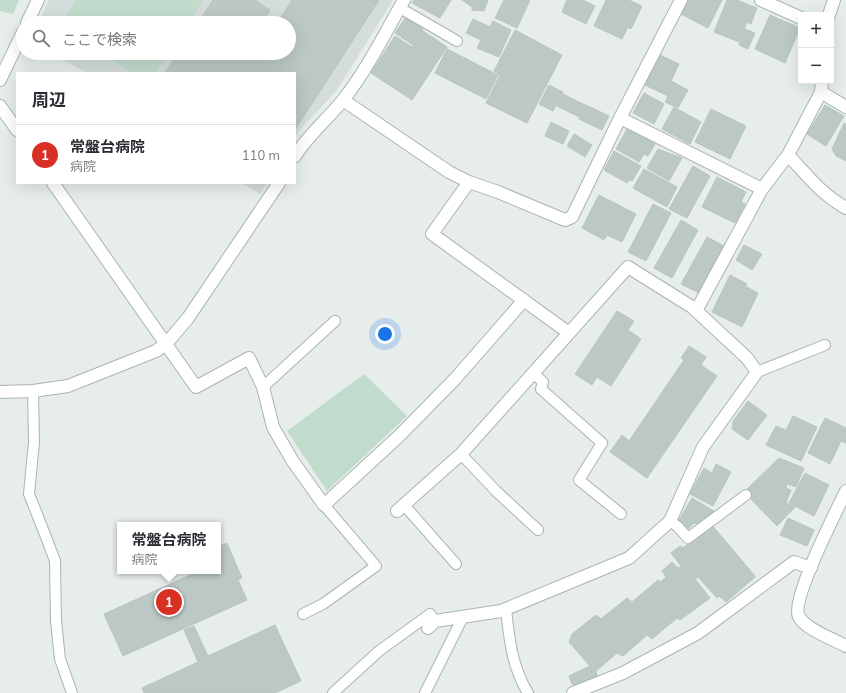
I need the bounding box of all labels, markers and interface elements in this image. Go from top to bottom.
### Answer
map controls [798,12,834,84]
button: + [798,12,834,48]
search box [16,16,296,60]
icon: search [30,27,52,49]
text: ここで検索 [62,30,137,49]
button: − [798,48,834,84]
text: 周辺 [32,89,66,110]
text: 常盤台病院 [70,137,145,156]
text: 1 [41,147,49,163]
text: 110 m [242,147,280,163]
text: 病院 [70,158,96,174]
your location [375,324,395,344]
popup [117,522,221,574]
text: 常盤台病院 [131,530,207,549]
text: 病院 [131,551,158,567]
pin: 1 [156,587,182,617]

